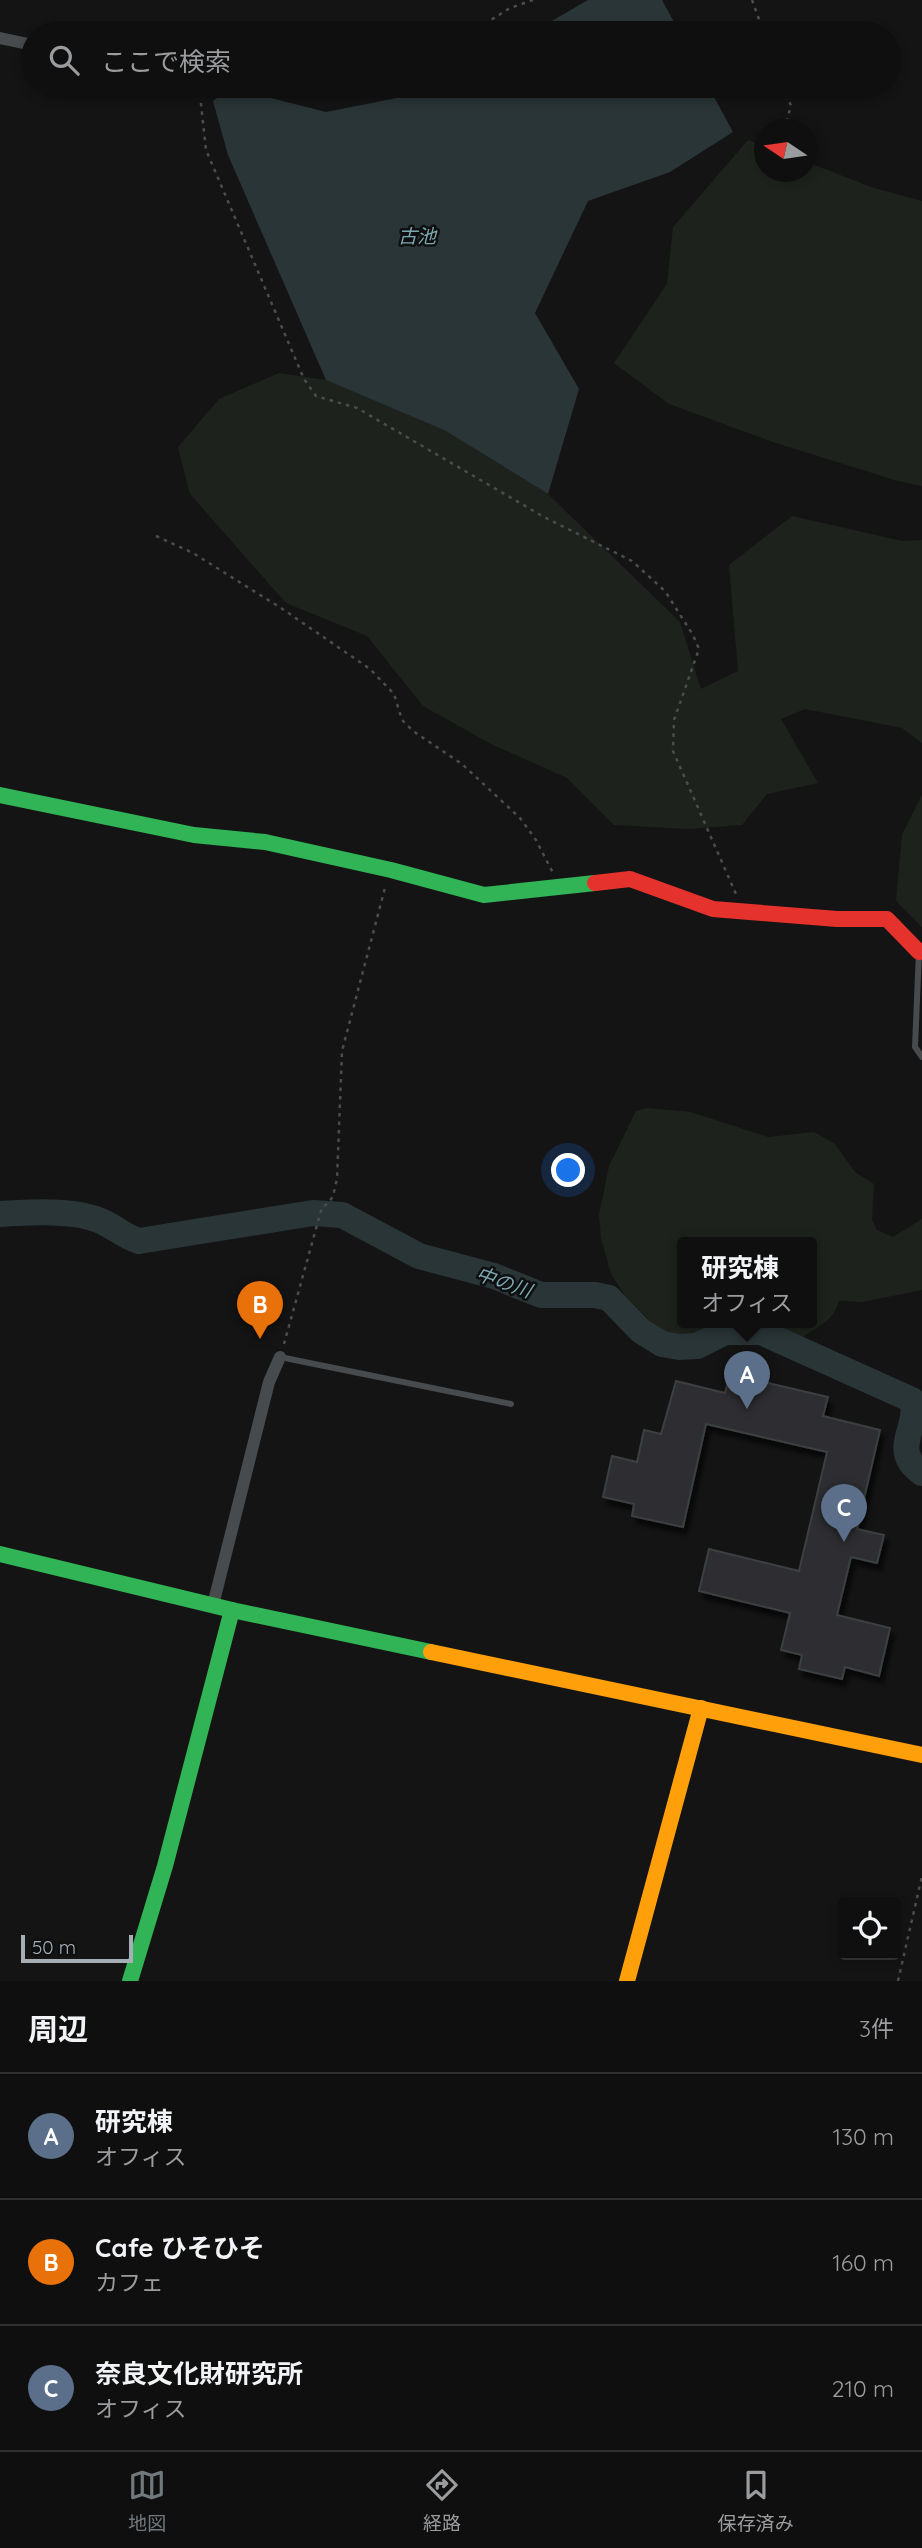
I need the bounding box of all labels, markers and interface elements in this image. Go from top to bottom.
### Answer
search box [21,21,901,98]
icon: search [45,41,83,79]
text: ここで検索 [101,45,231,78]
north arrow [754,119,817,182]
water label: 古池 [398,224,438,248]
your location [551,1153,585,1187]
popup [677,1237,817,1328]
text: 研究棟 [701,1251,779,1284]
water label: 中の川 [473,1261,537,1303]
pin: B [237,1281,283,1339]
text: オフィス [701,1288,793,1317]
pin: A [724,1351,770,1409]
pin: C [821,1484,867,1542]
map controls [838,1897,901,1960]
button: locate [838,1897,901,1960]
scale bar [21,1932,133,1964]
text: 50 m [32,1935,76,1959]
text: 周辺 [28,2010,88,2048]
text: 3件 [859,2014,894,2043]
text: 研究棟 [95,2105,173,2138]
text: A [44,2122,58,2151]
text: 130 m [832,2122,894,2151]
text: オフィス [95,2142,187,2171]
text: Cafe ひそひそ [95,2231,265,2264]
text: B [43,2248,59,2277]
text: 160 m [832,2248,894,2277]
text: カフェ [95,2268,164,2297]
text: 奈良文化財研究所 [95,2357,303,2390]
text: C [44,2374,58,2403]
text: 210 m [832,2374,894,2403]
text: オフィス [95,2394,187,2423]
tab: 地図 [128,2466,166,2535]
tab: 経路 [423,2466,461,2535]
tab: 保存済み [718,2466,794,2535]

